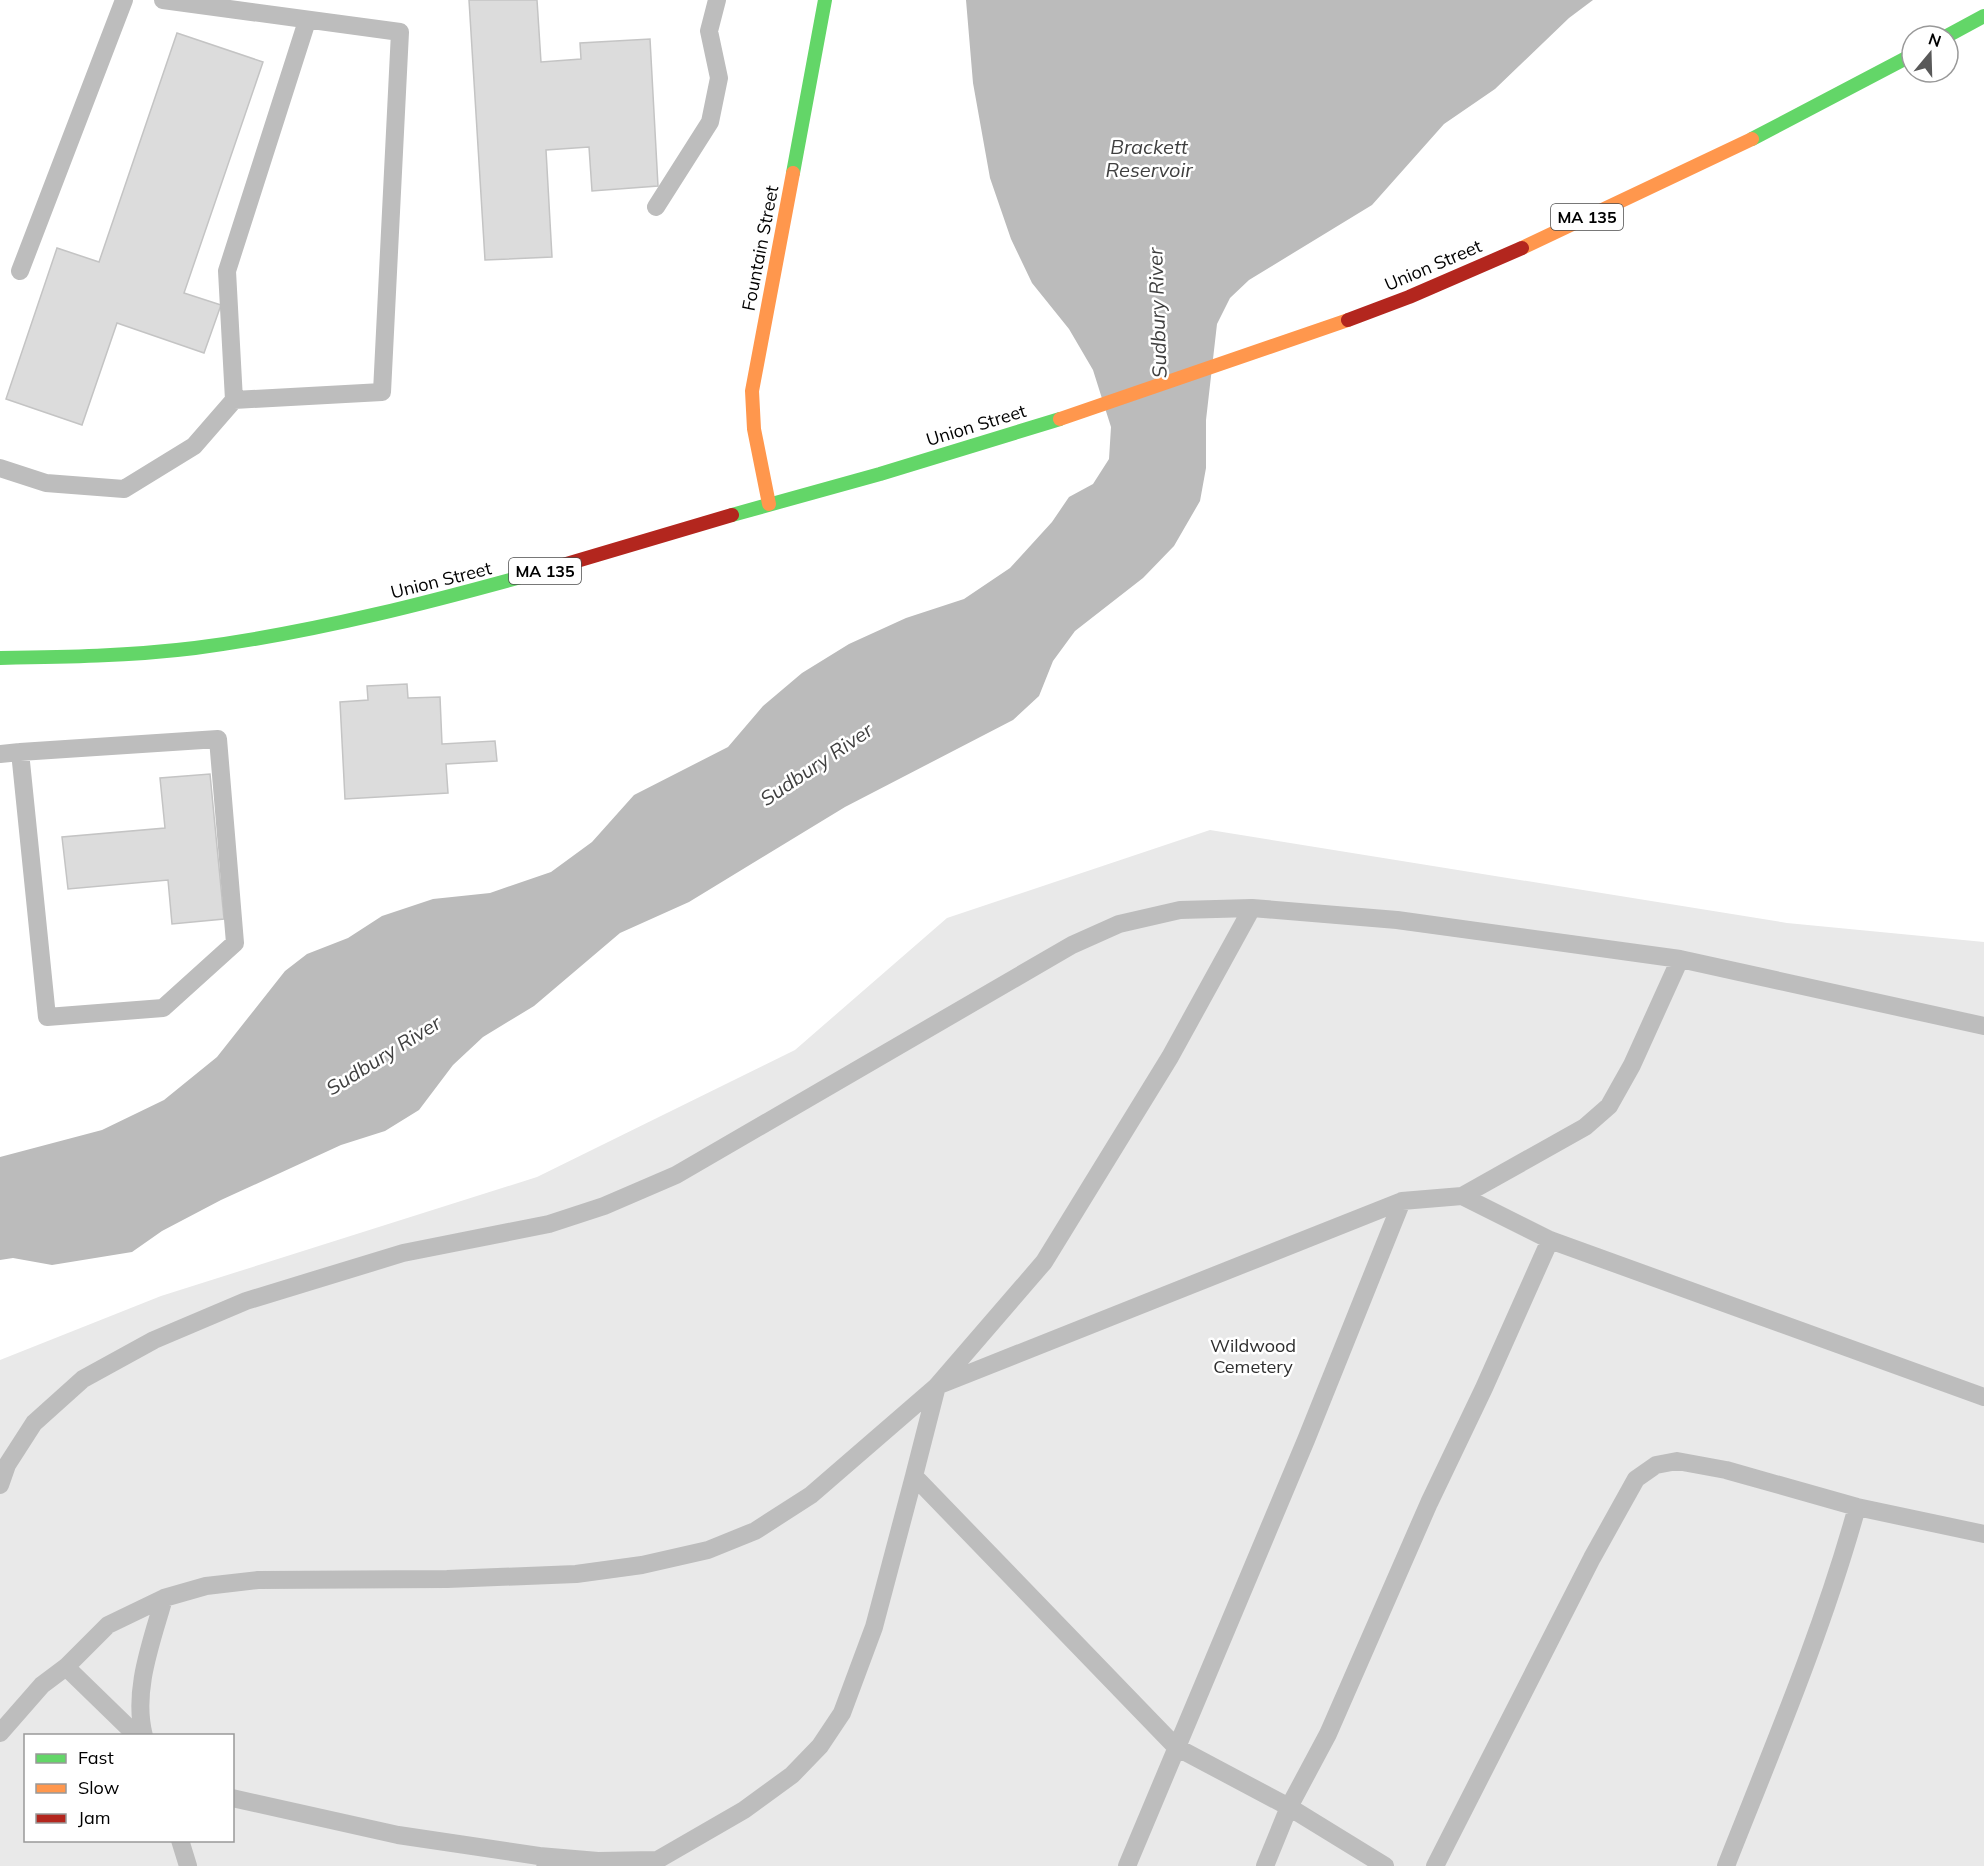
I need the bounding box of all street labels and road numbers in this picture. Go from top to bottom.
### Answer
street label: Fountain Street [737,183,783,313]
road number: MA 135 [1551,204,1623,230]
street label: Union Street [1381,234,1485,296]
street label: Union Street [923,399,1029,451]
street label: Union Street [388,556,494,604]
road number: MA 135 [509,558,581,584]

